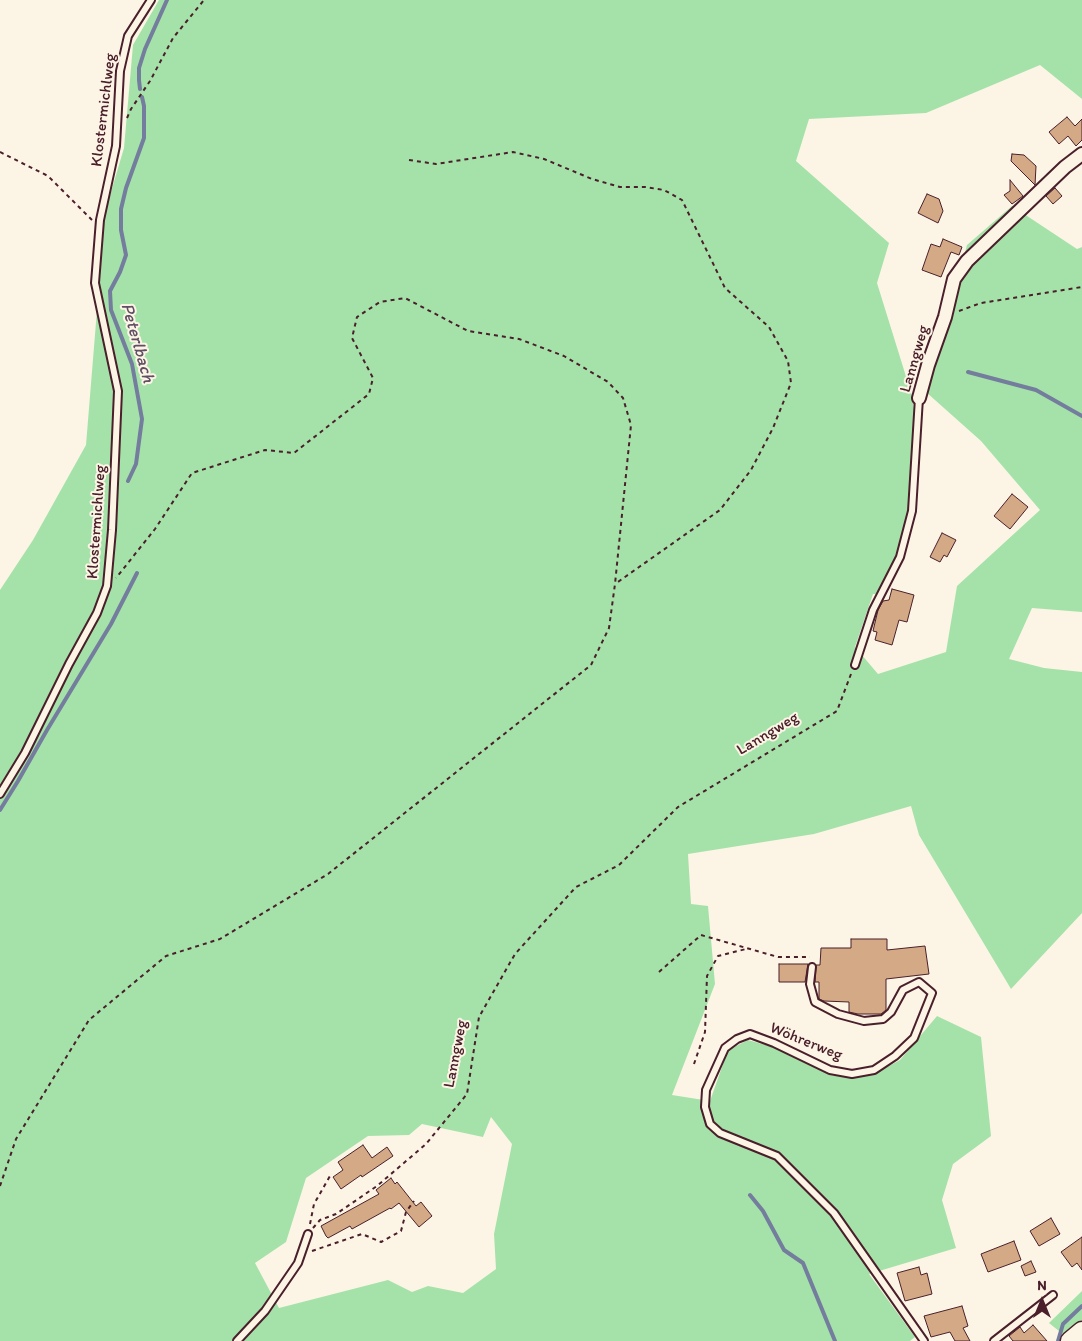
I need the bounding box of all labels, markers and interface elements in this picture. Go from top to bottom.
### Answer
street label: Klostermichlweg [88,52,120,168]
water label: Peterlbach [115,301,159,385]
street label: Lanngweg [896,323,934,395]
street label: Klostermichlweg [83,464,111,580]
street label: Lanngweg [734,708,802,760]
street label: Lanngweg [440,1018,472,1090]
street label: Wöhrerweg [767,1019,845,1065]
north arrow [1017,1276,1067,1326]
text: N [1037,1277,1047,1294]

